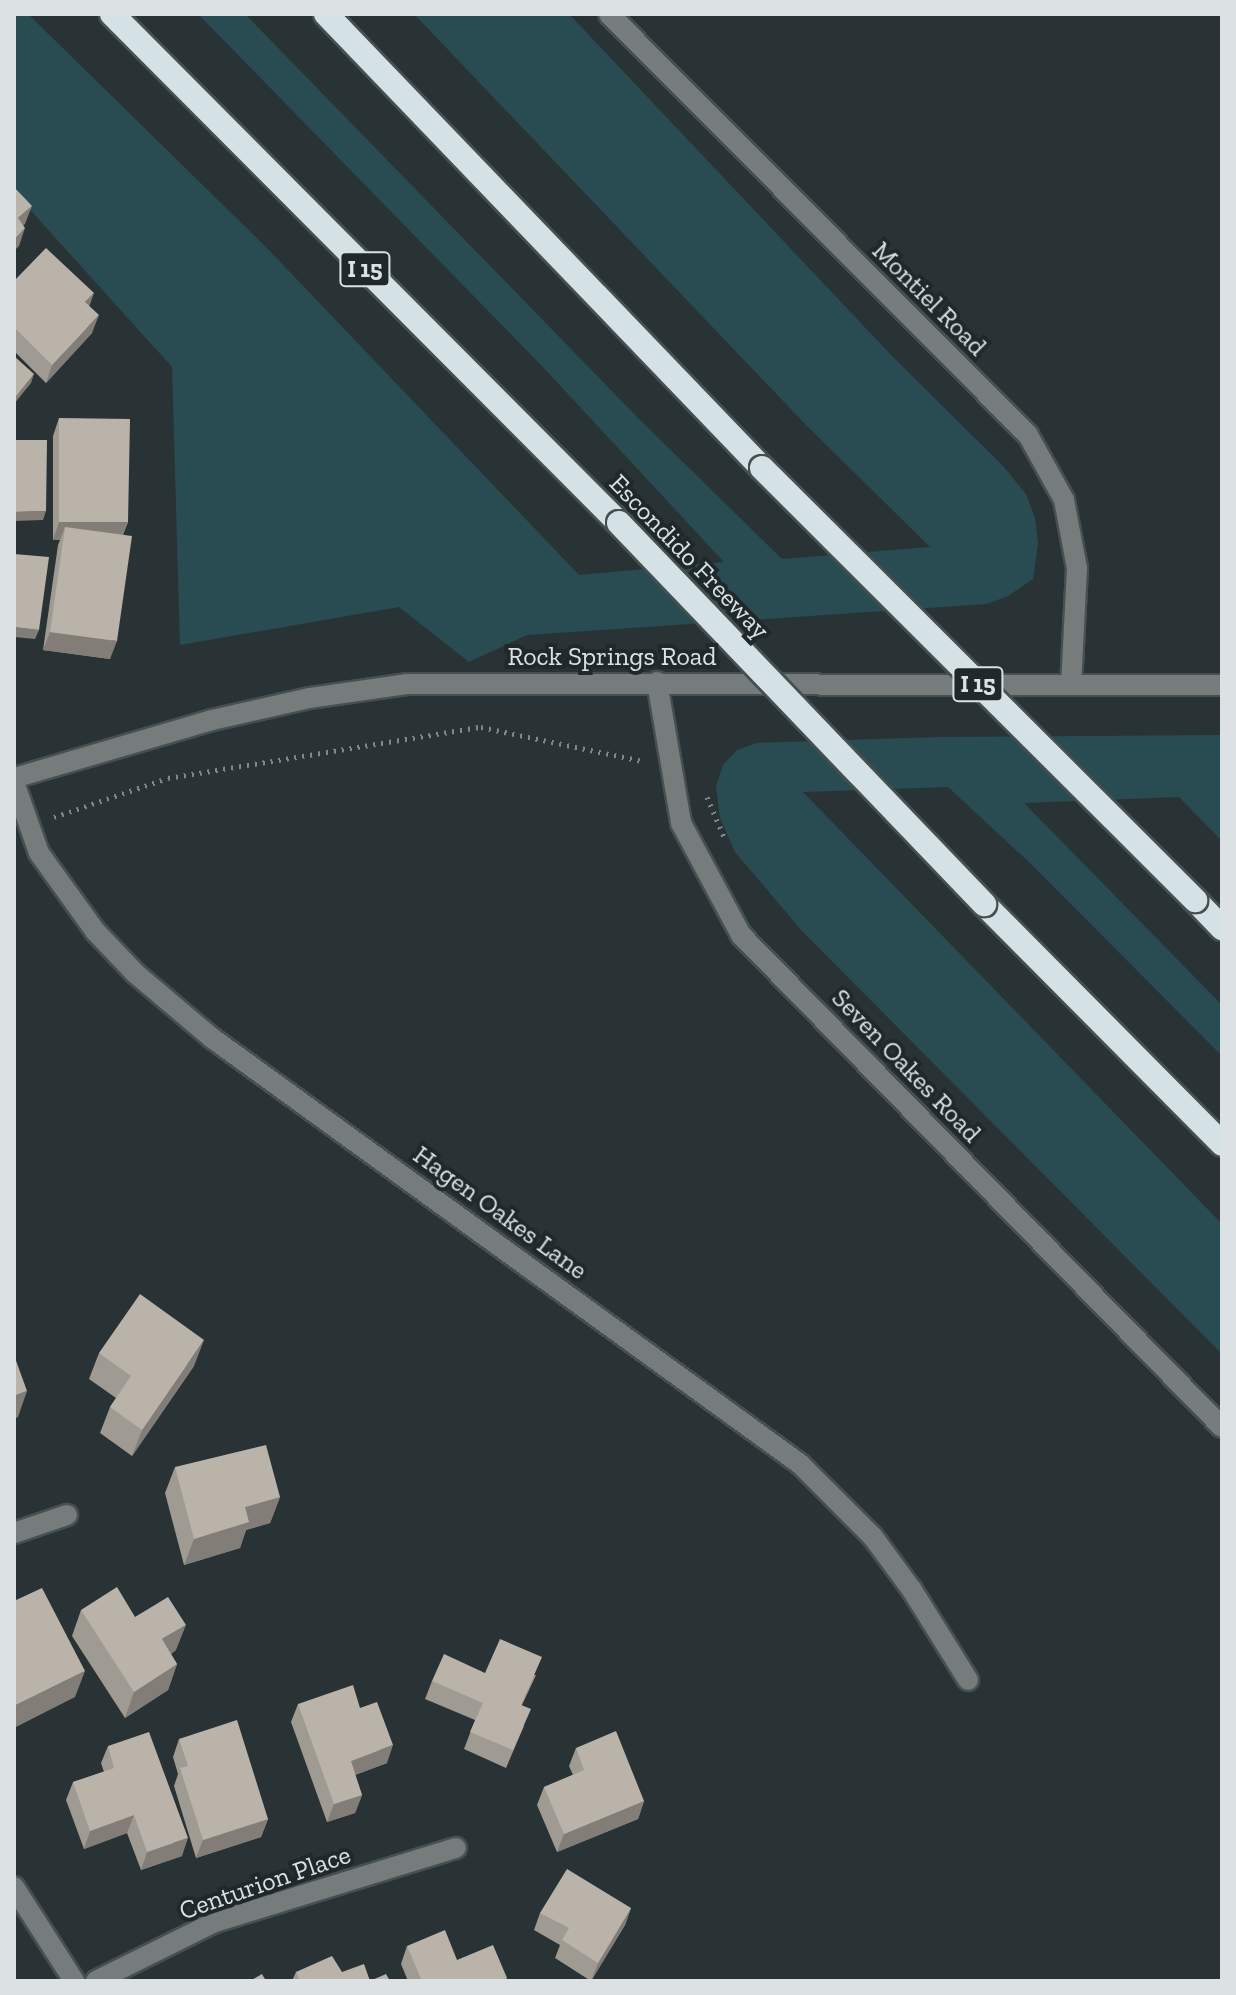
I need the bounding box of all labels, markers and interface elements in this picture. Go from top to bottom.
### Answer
street label: Montiel Road [865,235,993,363]
road number: I 15 [339,249,391,289]
street label: Escondido Freeway [602,468,776,646]
street label: Rock Springs Road [507,641,717,673]
road number: I 15 [952,664,1004,704]
street label: Seven Oakes Road [825,983,987,1149]
street label: Hagen Oakes Lane [407,1140,593,1286]
street label: Centurion Place [175,1839,355,1927]

